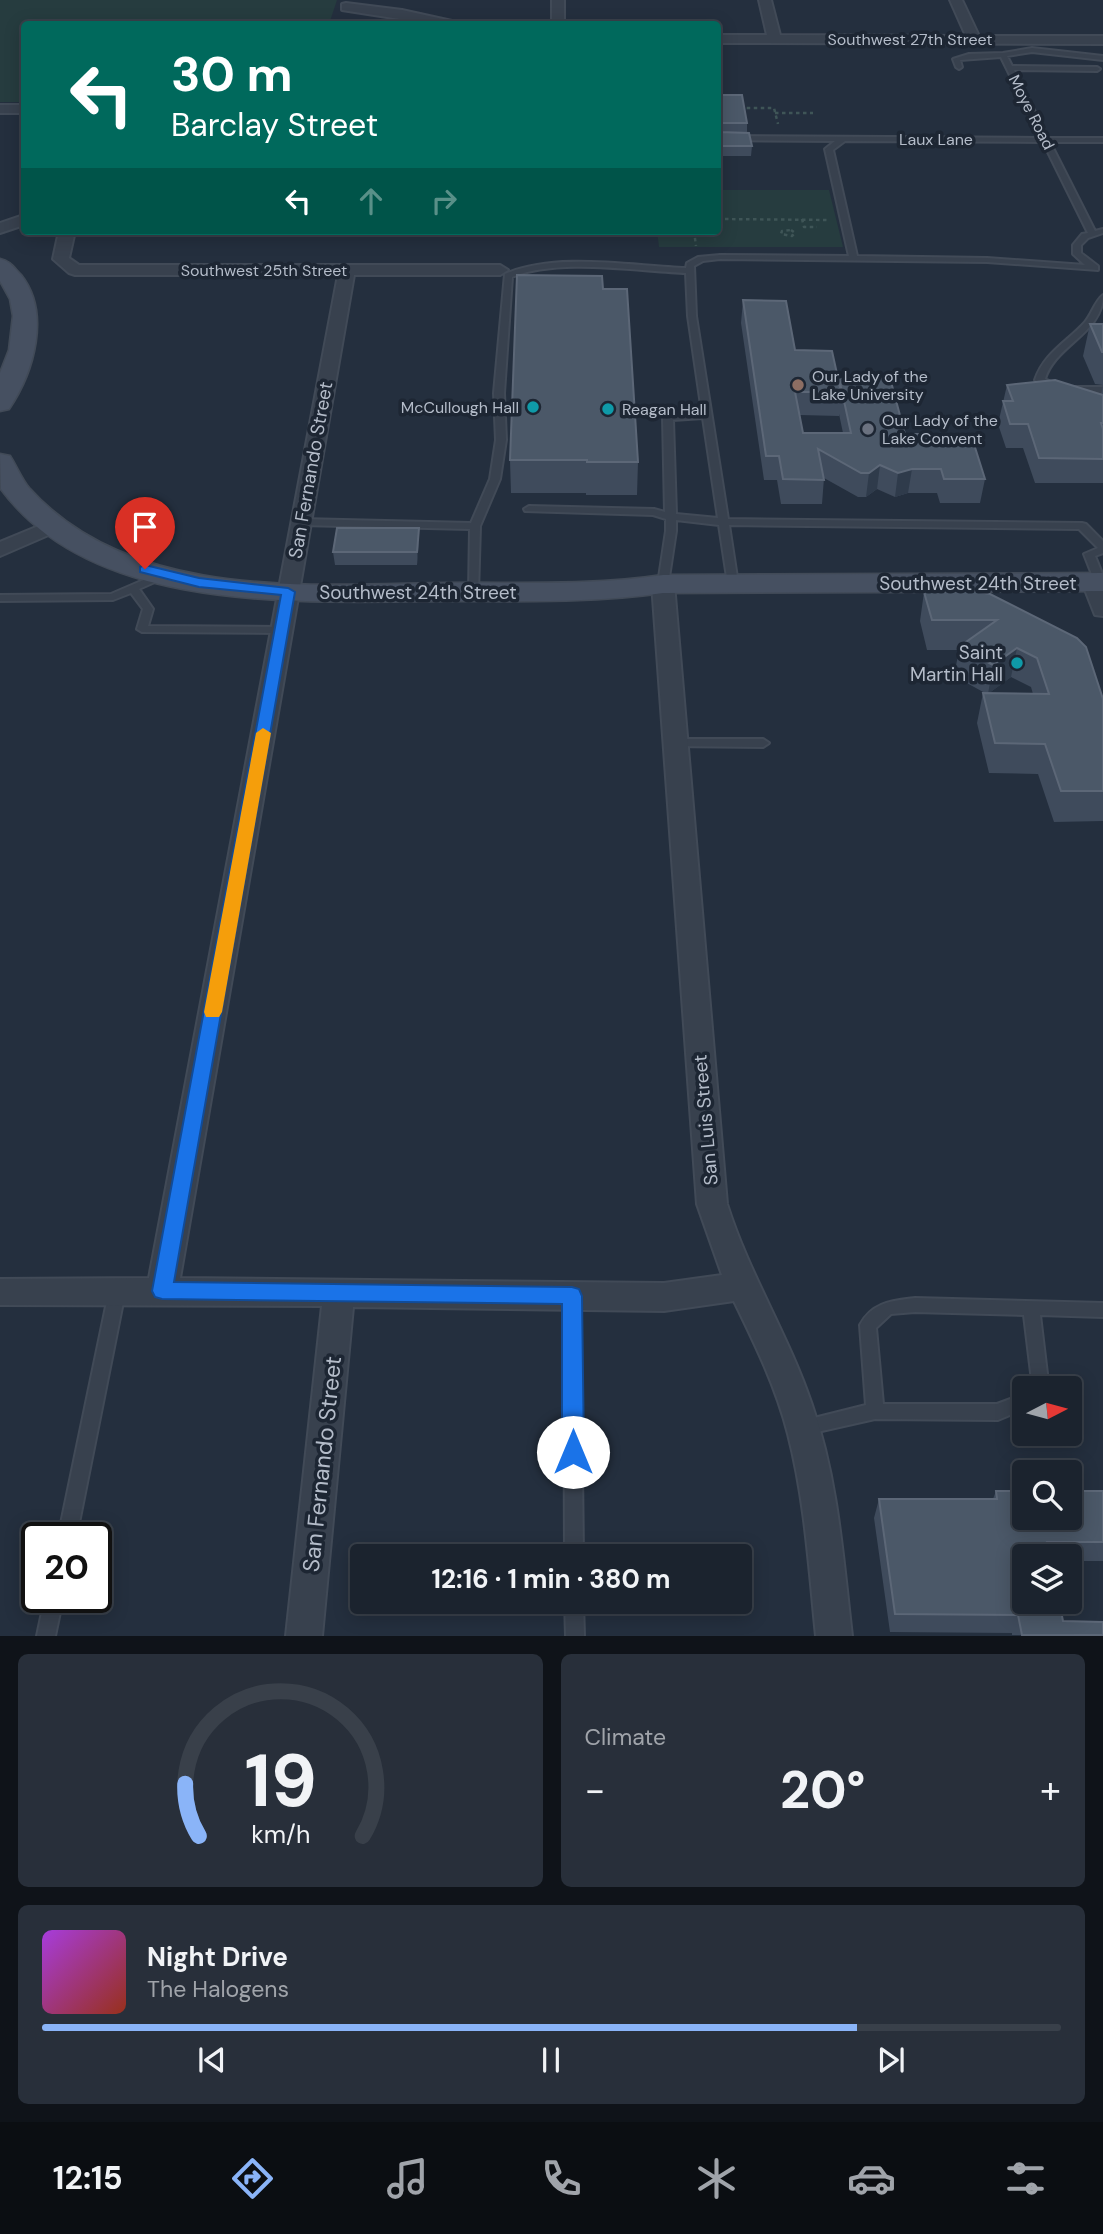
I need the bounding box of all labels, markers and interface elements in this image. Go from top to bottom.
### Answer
street label: Southwest 27th Street [827,29,993,50]
text: 30 m [171,42,293,106]
icon: left [56,49,147,140]
street label: Moye Road [1004,71,1059,153]
text: Barclay Street [171,104,378,146]
street label: Laux Lane [899,129,973,150]
icon: left [279,182,317,220]
icon: ahead [352,182,390,220]
icon: right [425,182,463,220]
street label: Southwest 25th Street [181,260,347,281]
place label: Our Lady of the Lake University [812,366,928,405]
marker: Our Lady of the Lake University [790,377,806,393]
street label: San Fernando Street [283,380,338,560]
place label: McCullough Hall [401,397,519,418]
marker: McCullough Hall [525,399,541,415]
place label: Reagan Hall [622,399,707,420]
marker: Reagan Hall [600,401,616,417]
place label: Our Lady of the Lake Convent [882,410,998,449]
marker: Our Lady of the Lake Convent [860,421,876,437]
pin [115,497,175,569]
icon: arrive [126,508,164,546]
street label: Southwest 24th Street [879,571,1077,596]
street label: Southwest 24th Street [319,580,517,605]
place label: Saint Martin Hall [910,640,1003,687]
marker: Saint Martin Hall [1009,655,1025,671]
street label: San Luis Street [687,1054,724,1186]
street label: San Fernando Street [296,1355,348,1573]
north arrow [1012,1376,1082,1446]
map controls [1012,1376,1082,1614]
position arrow [536,1415,610,1489]
button: search [1012,1460,1082,1530]
speed limit sign: 20 [21,1522,112,1613]
button: layers [1012,1544,1082,1614]
text: 12:16 · 1 min · 380 m [432,1562,670,1596]
text: Climate [585,1722,666,1752]
text: 19 [244,1735,317,1830]
text: 20° [780,1756,865,1824]
text: − [585,1765,605,1815]
text: + [1040,1765,1061,1815]
text: km/h [251,1818,310,1851]
text: Night Drive [147,1940,288,1974]
text: The Halogens [147,1974,289,2004]
icon: previous [193,2041,231,2079]
icon: pause [532,2041,570,2079]
icon: next [872,2041,910,2079]
icon: directions [228,2154,277,2203]
icon: music [383,2154,432,2203]
icon: phone [537,2154,586,2203]
icon: climate [692,2154,741,2203]
icon: car [847,2154,896,2203]
icon: filters [1001,2154,1050,2203]
text: 12:15 [53,2157,123,2199]

